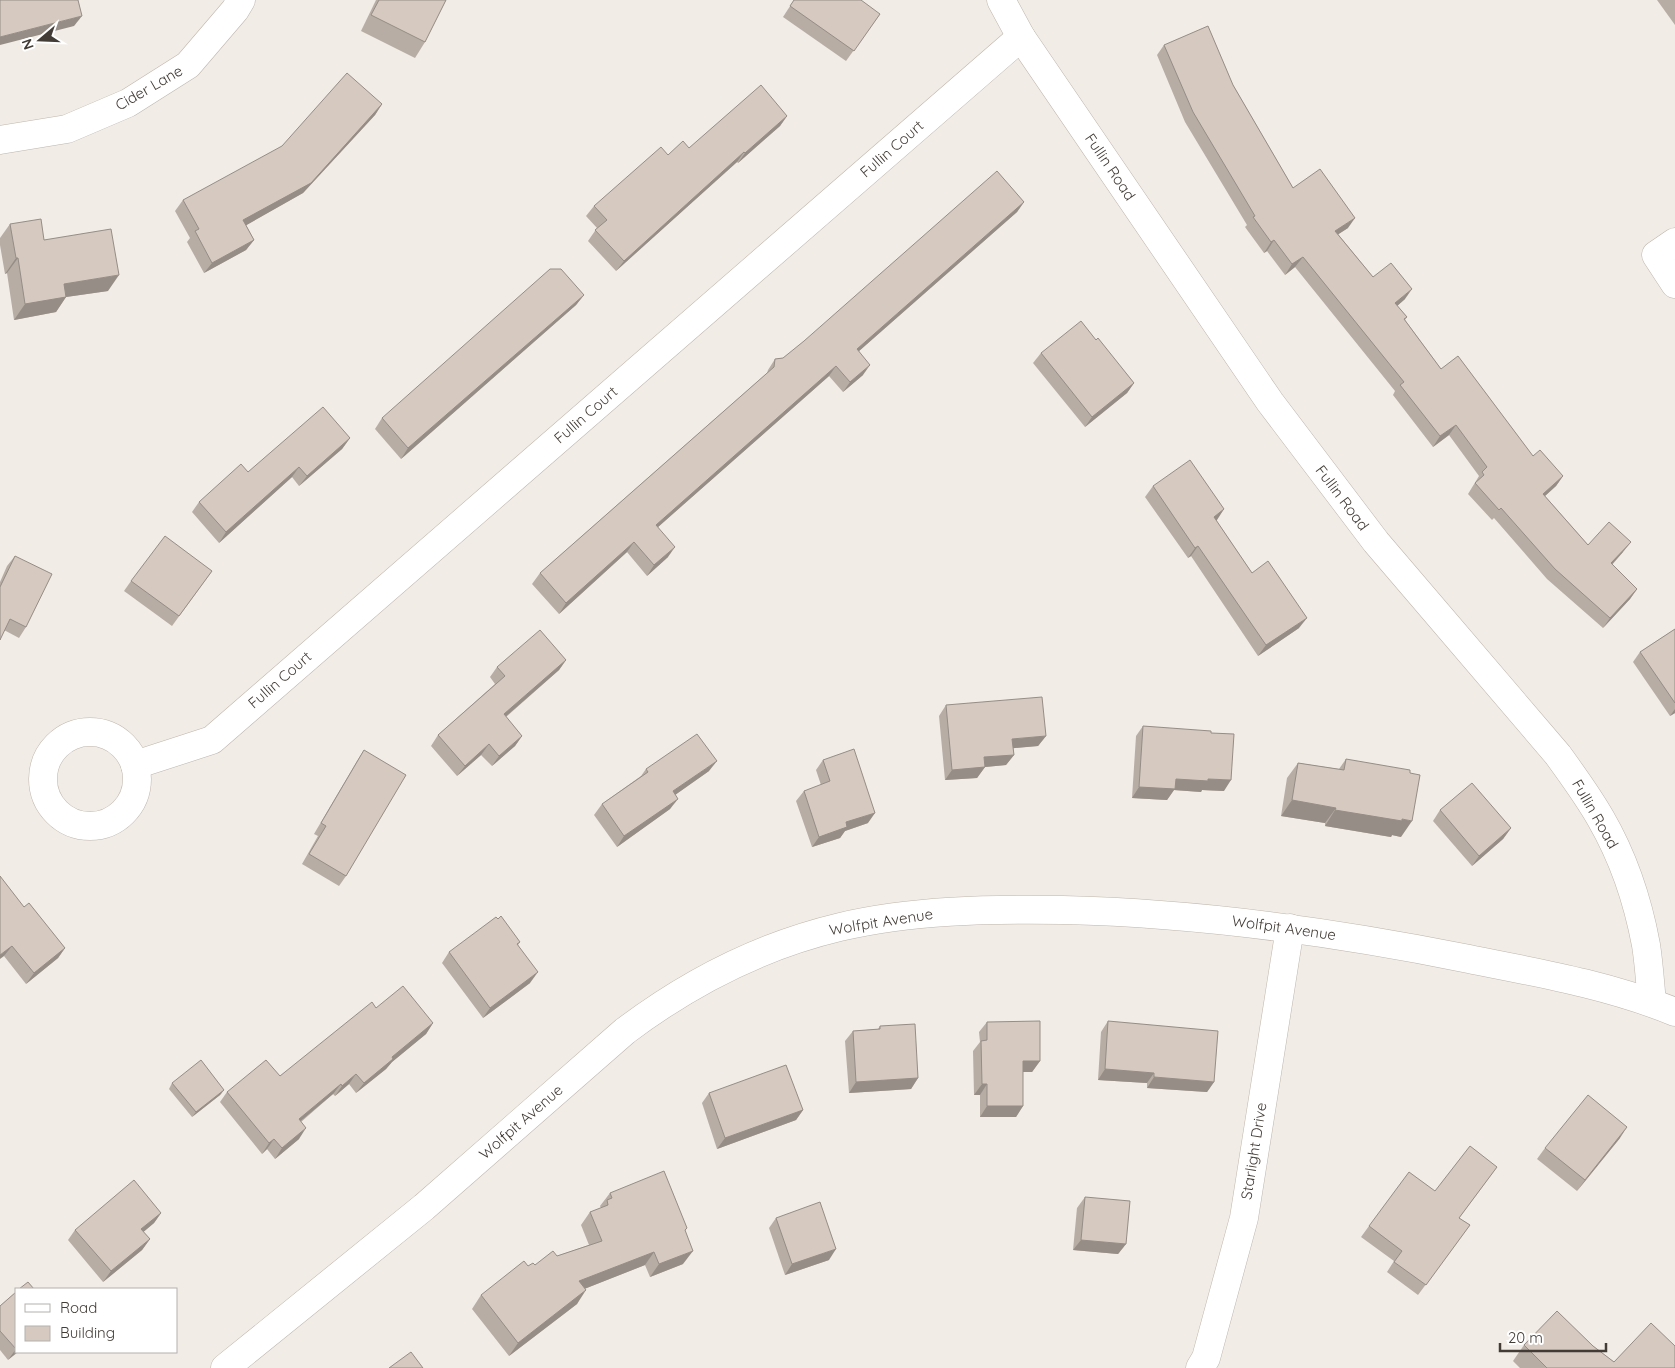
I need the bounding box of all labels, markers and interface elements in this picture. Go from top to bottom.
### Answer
north arrow [15,15,65,65]
text: N [18,36,38,52]
street label: Cider Lane [112,61,186,114]
street label: Fullin Court [856,116,927,181]
street label: Fullin Road [1081,130,1140,204]
street label: Fullin Court [550,382,621,447]
street label: Fullin Road [1312,461,1373,534]
street label: Fullin Court [244,647,315,712]
street label: Fullin Road [1568,776,1623,852]
street label: Wolfpit Avenue [828,904,934,939]
street label: Wolfpit Avenue [1231,911,1337,944]
street label: Wolfpit Avenue [475,1080,567,1163]
street label: Starlight Drive [1236,1101,1271,1201]
legend [15,1288,178,1353]
text: Road [60,1298,97,1317]
scale bar [1500,1320,1606,1352]
text: Building [60,1323,115,1342]
text: 20 m [1508,1328,1543,1347]

